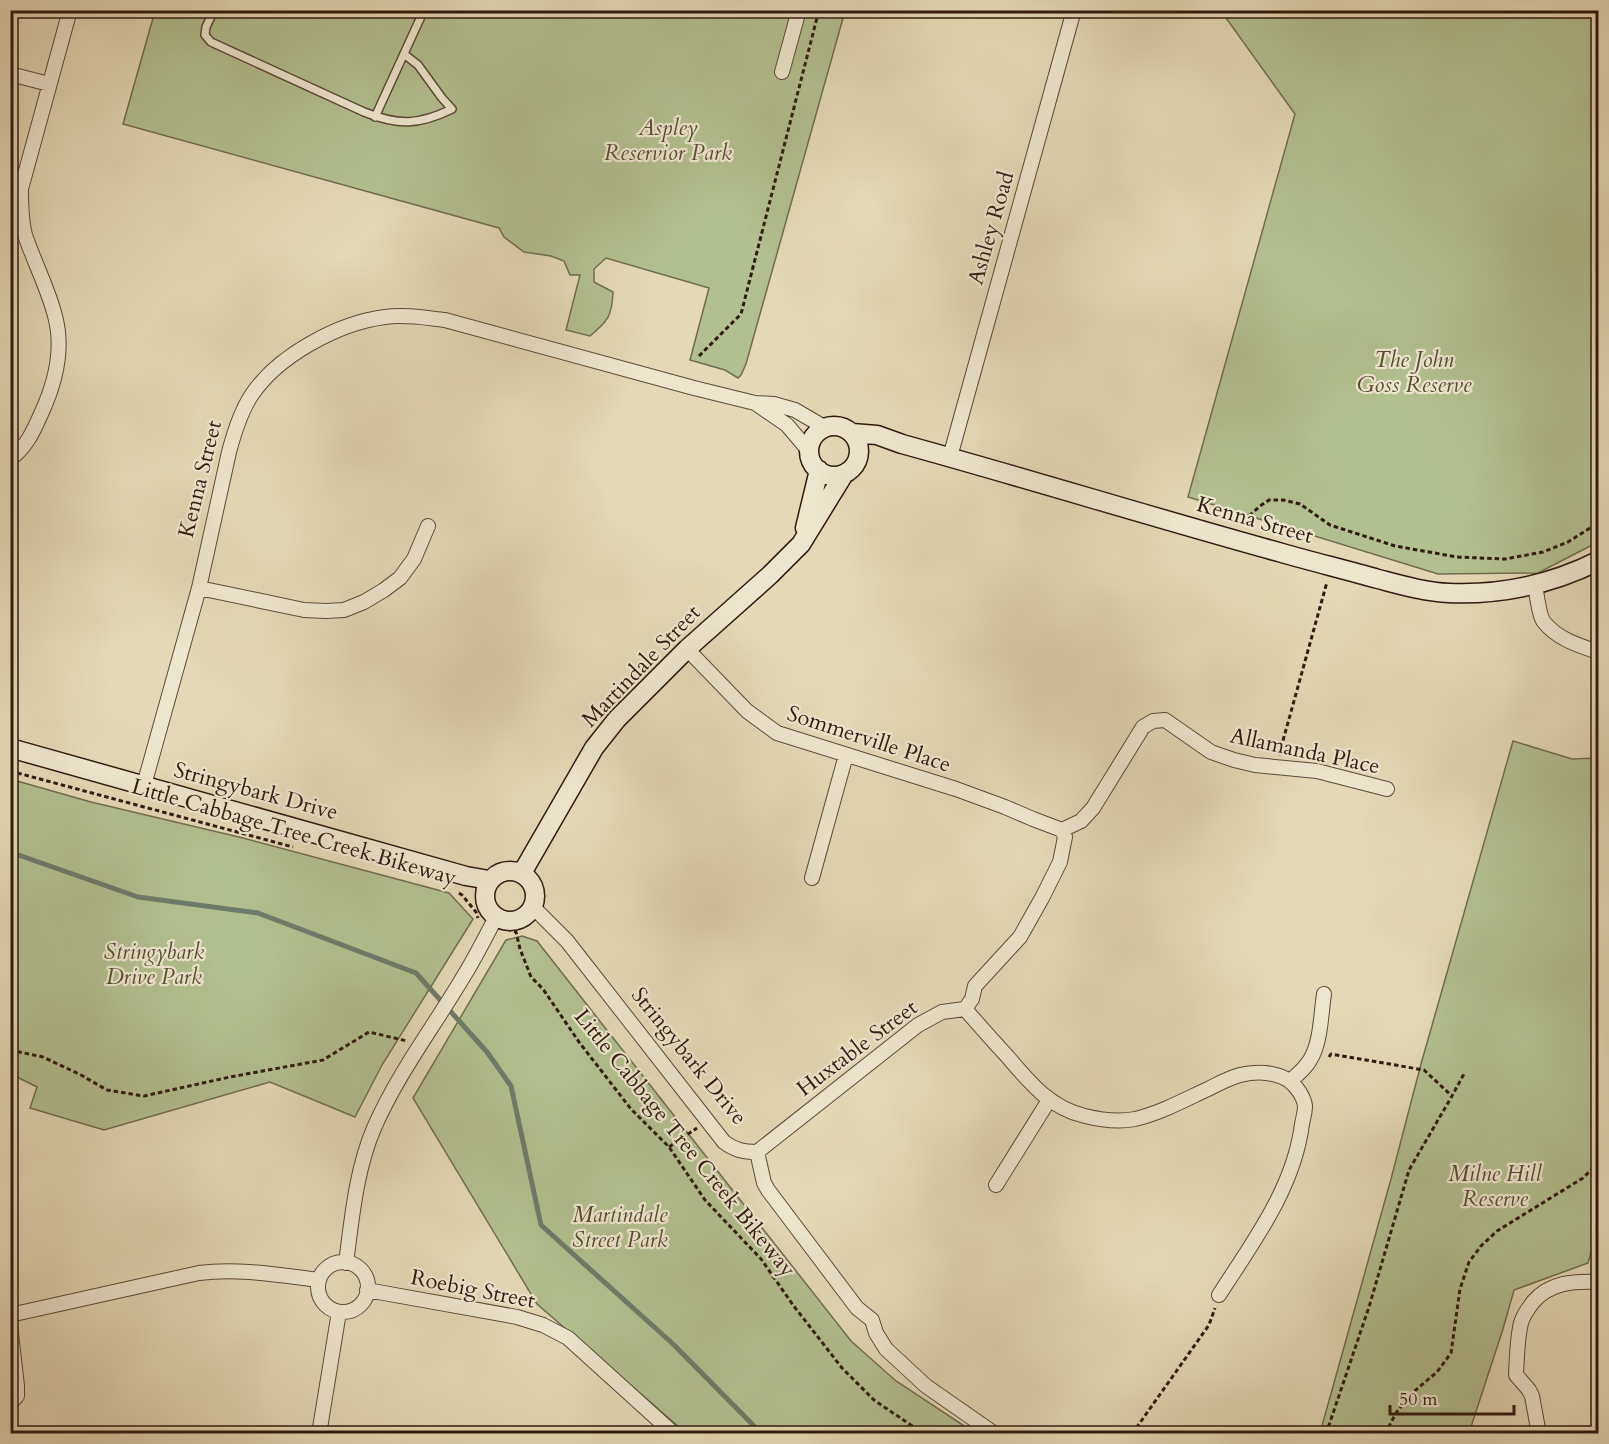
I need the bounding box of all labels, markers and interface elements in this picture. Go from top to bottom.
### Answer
park label: Aspley Reservior Park [604,113,732,168]
street label: Ashley Road [961,168,1022,288]
park label: The John Goss Reserve [1357,345,1472,400]
street label: Kenna Street [171,417,229,541]
street label: Kenna Street [1193,489,1317,551]
street label: Martindale Street [575,598,707,734]
street label: Sommerville Place [783,698,955,780]
street label: Allamanda Place [1227,721,1383,781]
street label: Stringybark Drive [171,755,341,827]
street label: Little Cabbage Tree Creek Bikeway [128,771,460,893]
park label: Stringybark Drive Park [104,937,204,992]
street label: Stringybark Drive [624,981,754,1131]
street label: Huxtable Street [790,993,924,1103]
street label: Little Cabbage Tree Creek Bikeway [567,1003,803,1284]
park label: Milne Hill Reserve [1448,1159,1542,1214]
park label: Martindale Street Park [572,1200,668,1255]
street label: Roebig Street [408,1262,538,1316]
scale bar [1390,1378,1514,1416]
text: 50 m [1399,1387,1438,1412]

